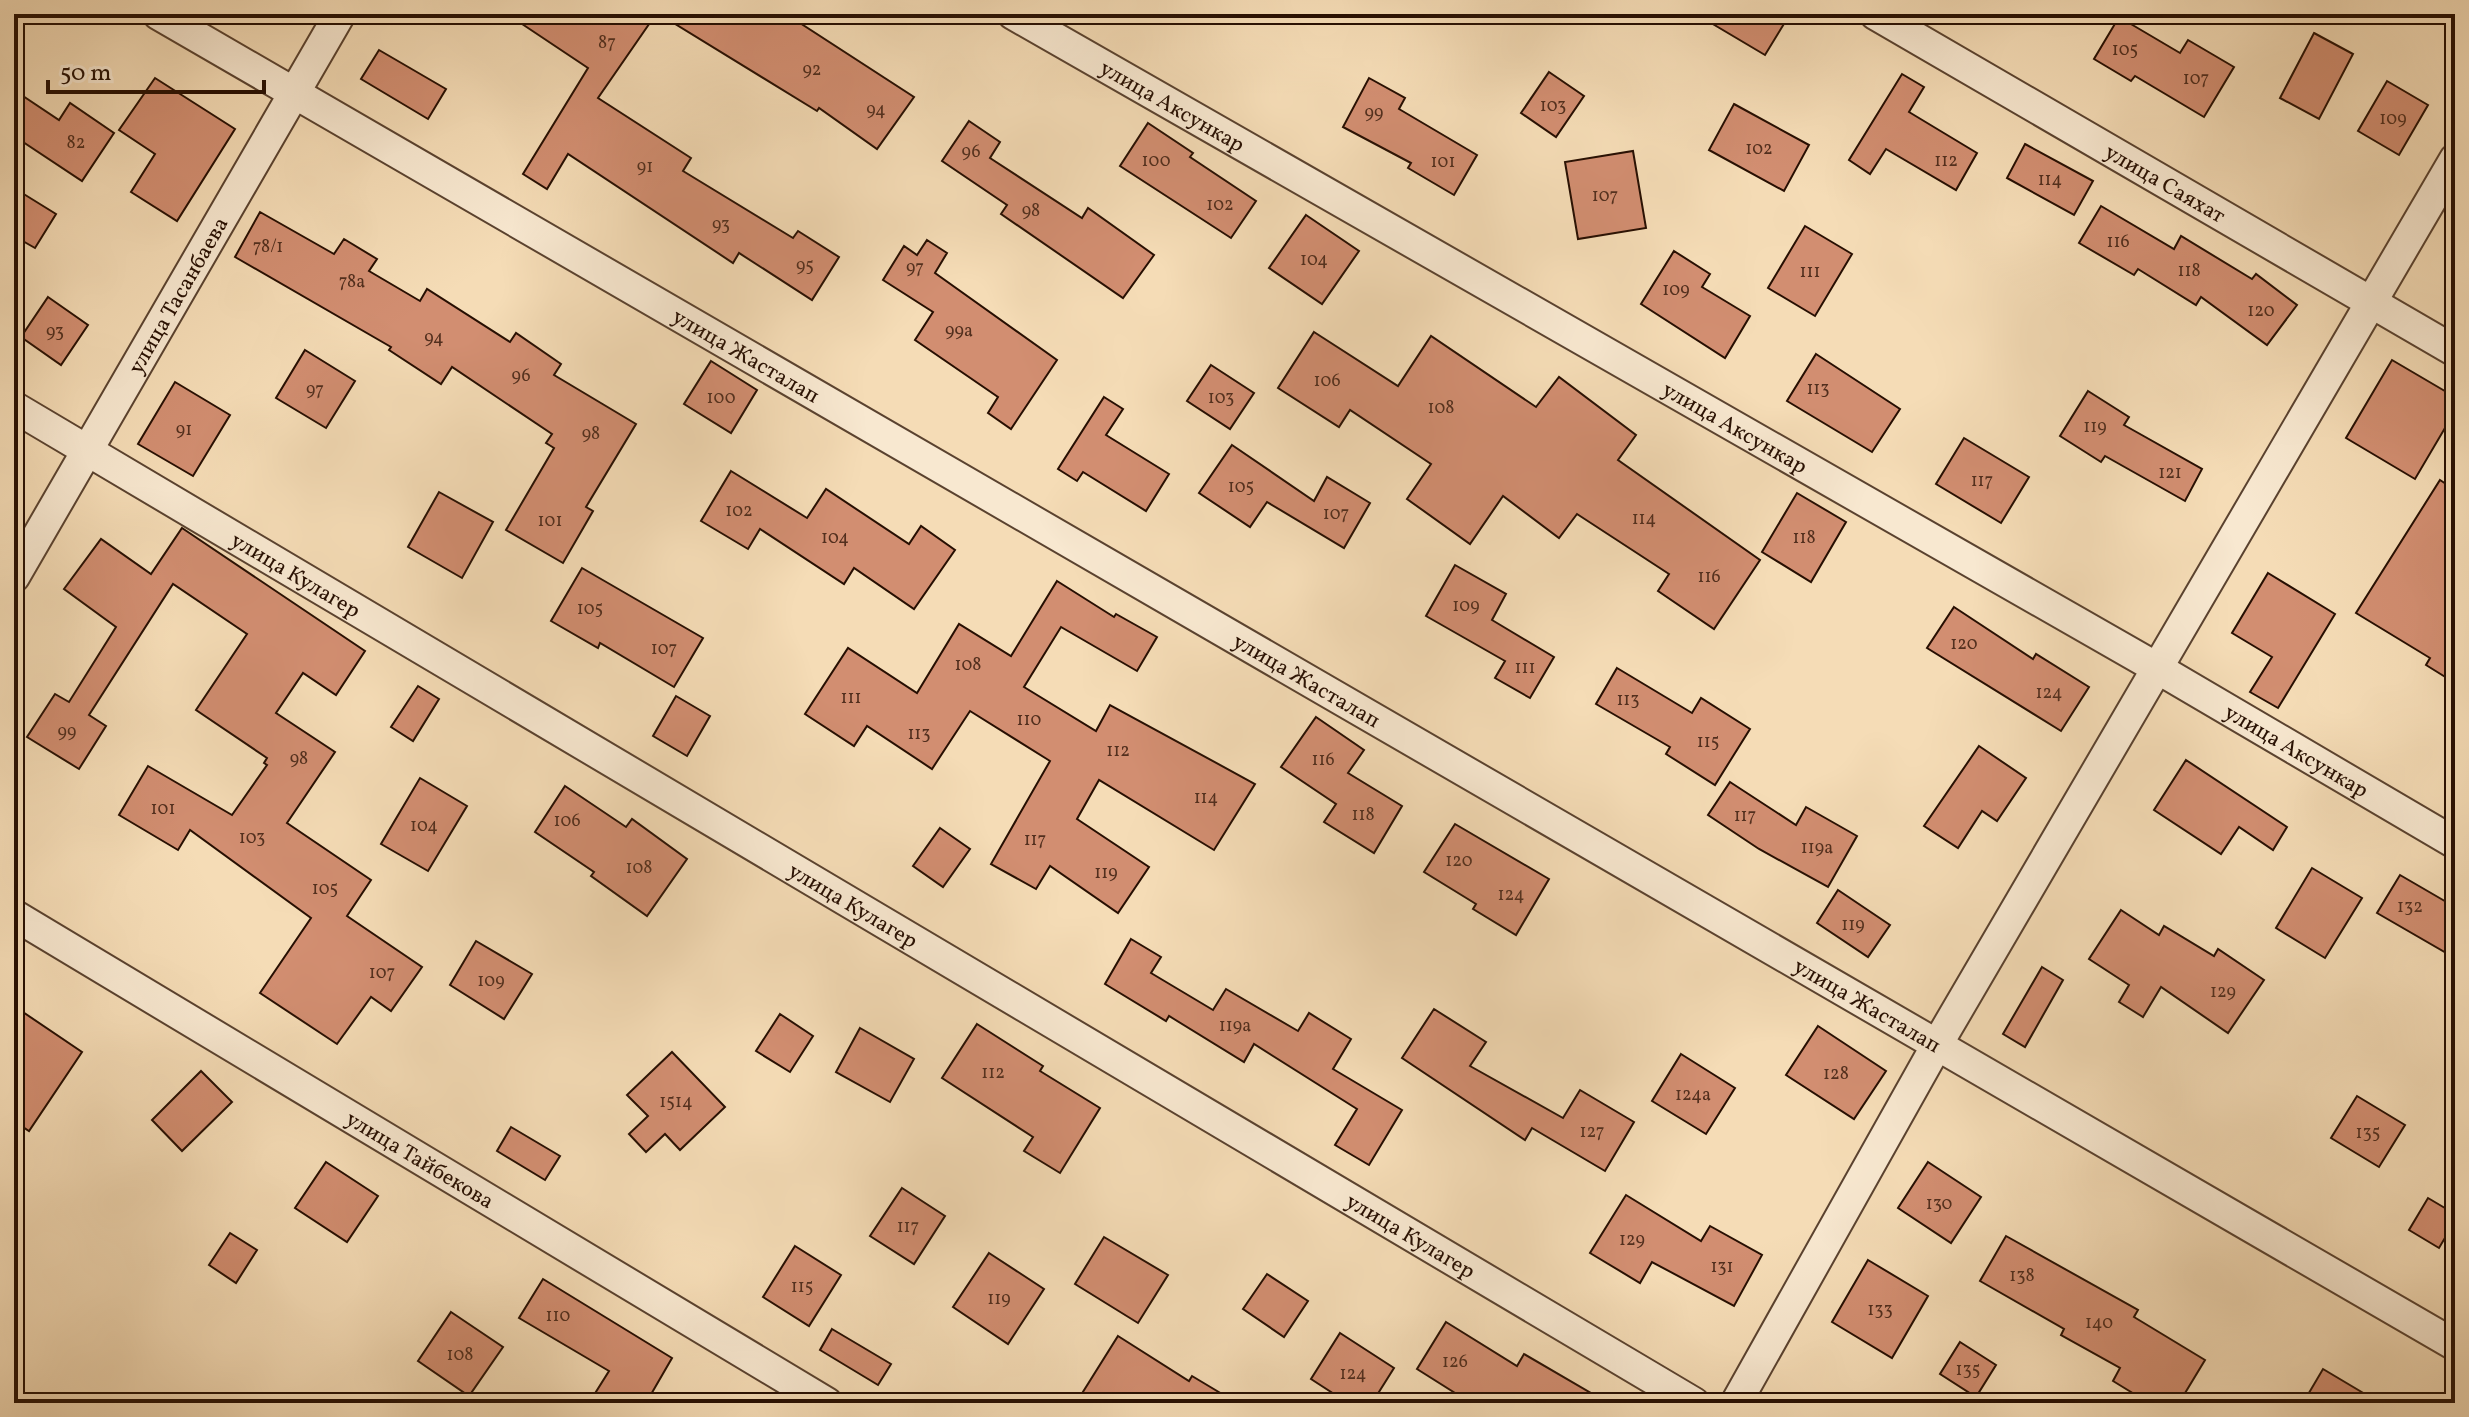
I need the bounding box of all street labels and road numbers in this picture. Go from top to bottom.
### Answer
street label: улица Аксункар [1093,54,1250,161]
street label: улица Саяхат [2098,138,2230,232]
street label: улица Тасанбаева [122,212,237,380]
street label: улица Жасталап [666,302,825,412]
street label: улица Аксункар [1656,375,1812,483]
street label: улица Кулагер [224,526,365,627]
street label: улица Жасталап [1226,627,1385,737]
street label: улица Аксункар [2218,698,2374,807]
street label: улица Кулагер [782,856,923,957]
street label: улица Жасталап [1787,952,1946,1062]
street label: улица Тайбекова [339,1104,499,1218]
street label: улица Кулагер [1339,1187,1480,1288]

